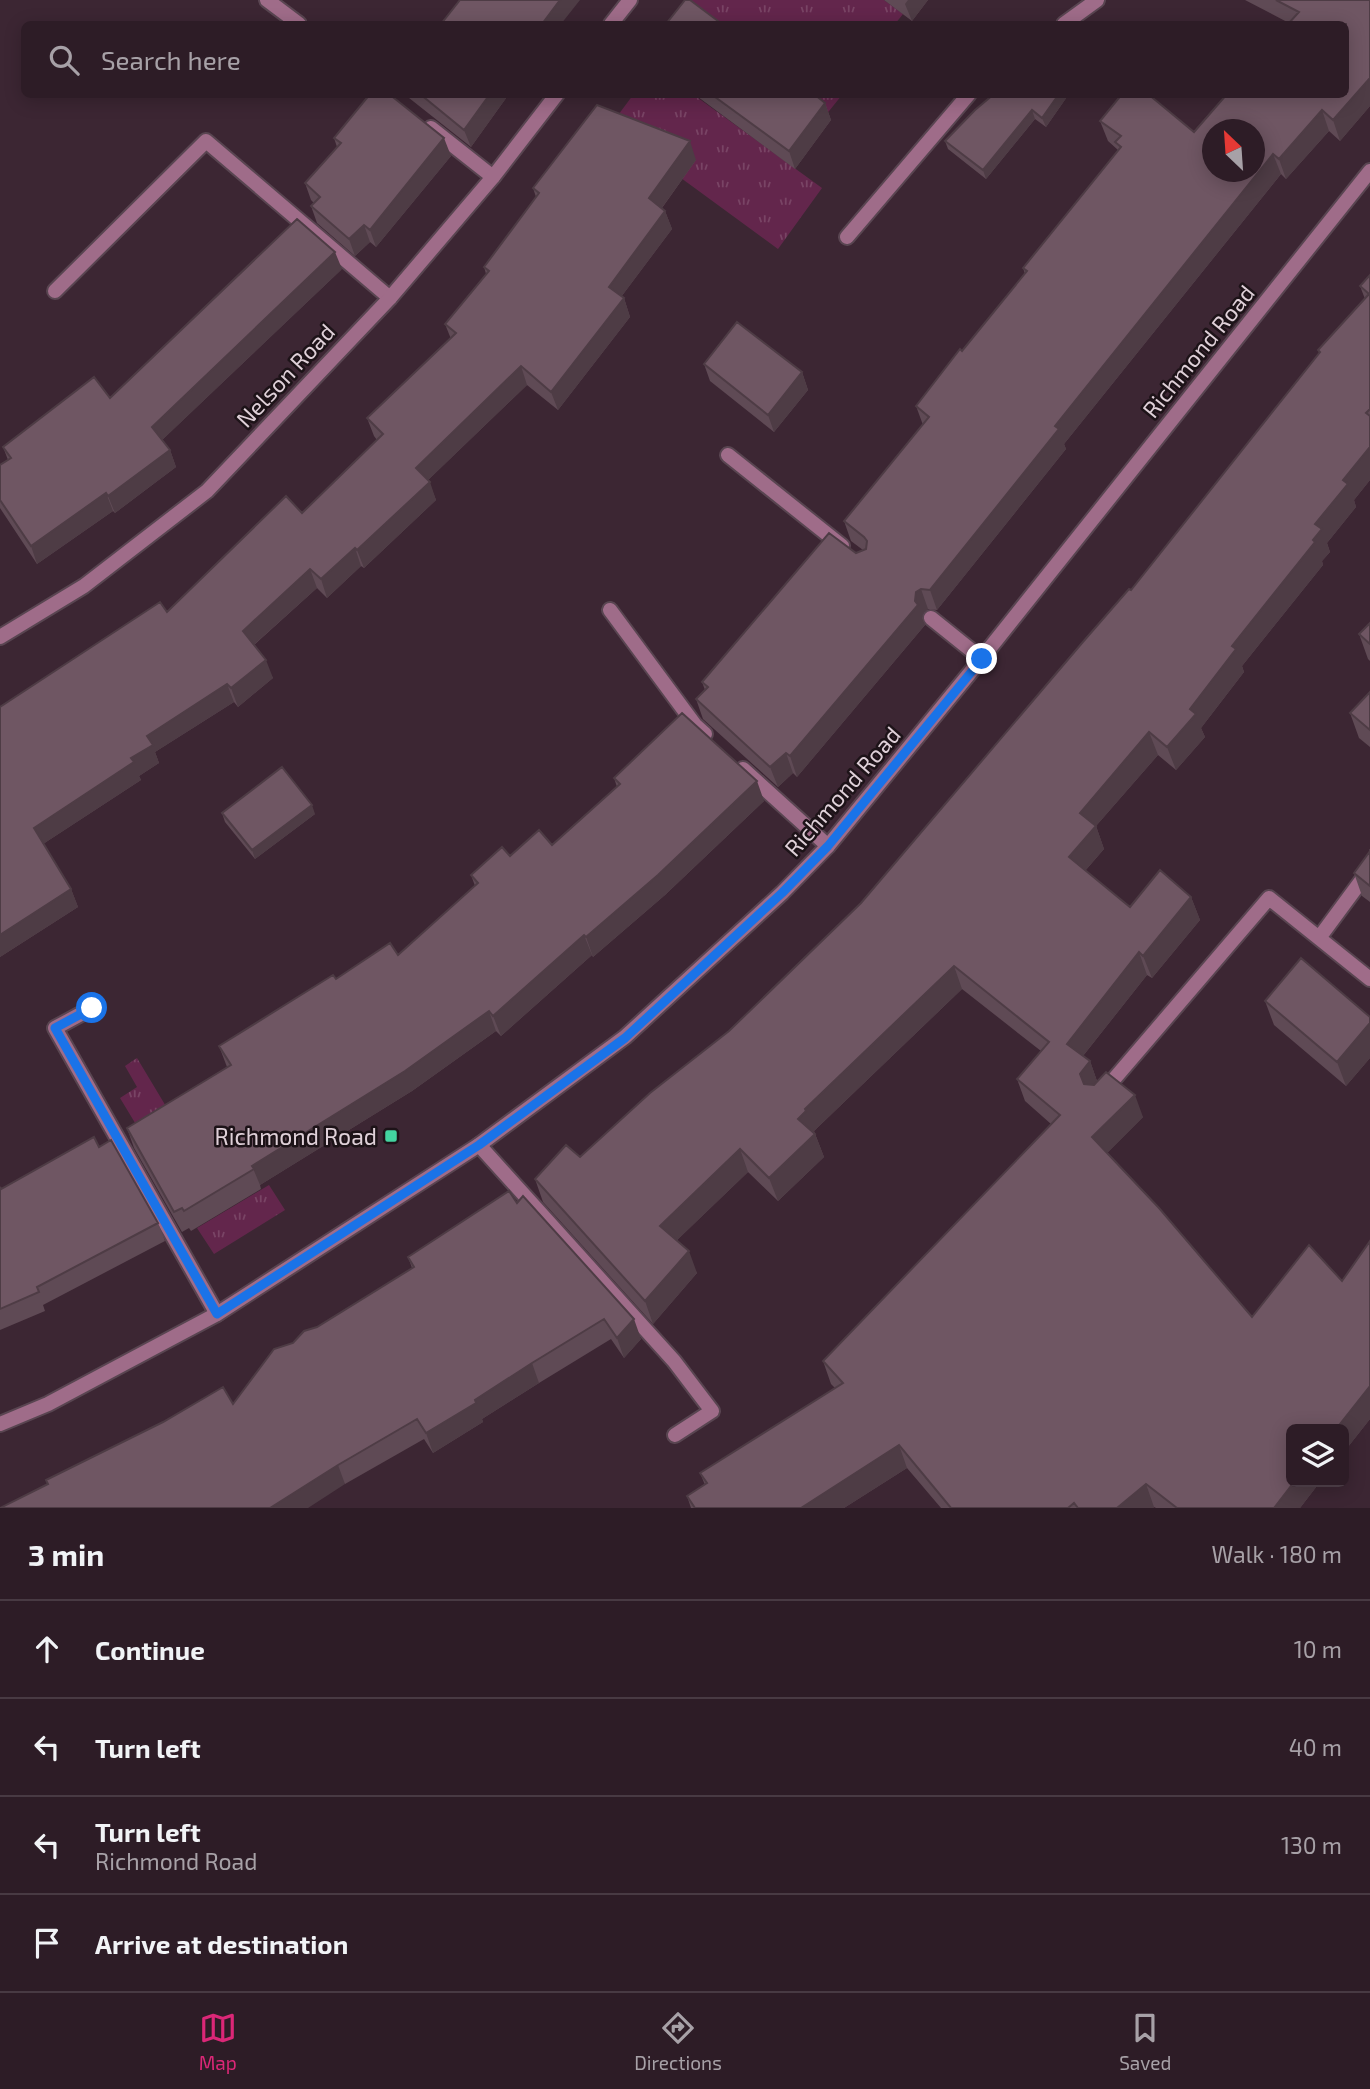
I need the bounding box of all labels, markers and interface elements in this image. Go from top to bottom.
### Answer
search box [21,21,1349,98]
icon: search [45,41,83,79]
text: Search here [101,44,241,75]
north arrow [1202,119,1265,182]
street label: Richmond Road [1136,279,1260,423]
street label: Nelson Road [230,317,340,433]
route end [966,643,997,674]
street label: Richmond Road [778,721,906,861]
route start [76,992,107,1023]
place label: Richmond Road [215,1122,377,1150]
marker: Richmond Road [383,1128,399,1144]
map controls [1286,1424,1349,1487]
button: layers [1286,1424,1349,1487]
text: 3 min [28,1536,104,1572]
text: Walk · 180 m [1212,1540,1342,1568]
icon: ahead [28,1630,66,1668]
text: Continue [95,1634,205,1665]
text: 10 m [1294,1635,1342,1663]
icon: left [28,1728,66,1766]
text: Turn left [95,1732,201,1763]
text: 40 m [1289,1733,1342,1761]
text: Turn left [95,1816,201,1847]
icon: left [28,1826,66,1864]
text: 130 m [1281,1831,1342,1859]
text: Richmond Road [95,1847,257,1875]
icon: arrive [28,1924,66,1962]
text: Arrive at destination [95,1928,348,1959]
tab: Map [199,2009,237,2074]
tab: Directions [634,2009,722,2074]
tab: Saved [1119,2009,1171,2074]

